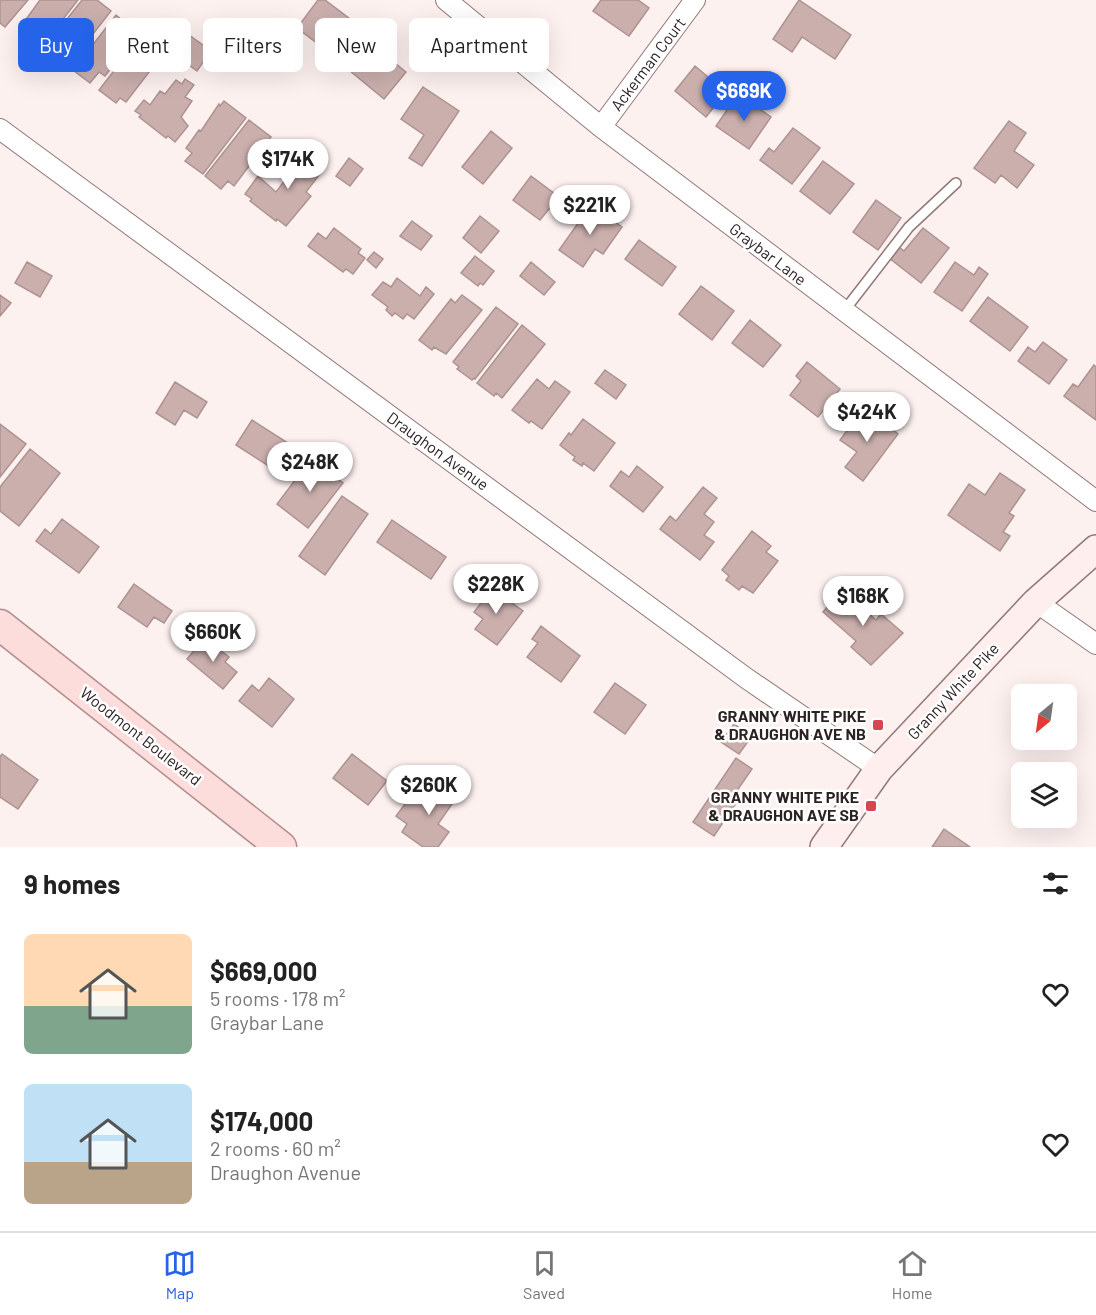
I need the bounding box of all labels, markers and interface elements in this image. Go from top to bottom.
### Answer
street label: Ackerman Court [606,13,689,114]
chip: Buy [18,18,94,72]
chip: Rent [106,18,191,72]
chip: Filters [203,18,303,72]
chip: New [315,18,397,72]
chip: Apartment [409,18,549,72]
pin: $669K [702,71,786,122]
text: $669K [716,78,772,102]
pin: $174K [246,139,330,190]
text: $174K [261,146,315,170]
pin: $221K [548,185,632,236]
text: $221K [563,192,617,216]
street label: Graybar Lane [726,219,810,289]
pin: $424K [825,392,909,443]
text: $424K [837,399,897,423]
street label: Draughon Avenue [384,407,493,494]
pin: $248K [268,442,352,493]
text: $248K [281,449,339,473]
pin: $228K [454,564,538,615]
text: $228K [467,571,525,595]
pin: $168K [821,576,905,627]
text: $168K [837,583,889,607]
pin: $660K [171,612,255,663]
text: $660K [185,619,241,643]
street label: Granny White Pike [903,638,1002,743]
street label: Woodmont Boulevard [77,682,206,789]
north arrow [1011,684,1077,750]
map controls [1011,684,1077,828]
place label: GRANNY WHITE PIKE & DRAUGHON AVE NB [714,706,866,743]
marker: GRANNY WHITE PIKE & DRAUGHON AVE NB [871,718,885,732]
button: layers [1011,762,1077,828]
pin: $260K [387,765,471,816]
text: $260K [400,772,458,796]
place label: GRANNY WHITE PIKE & DRAUGHON AVE SB [708,787,859,824]
marker: GRANNY WHITE PIKE & DRAUGHON AVE SB [864,799,878,813]
icon: filters [1039,867,1072,900]
text: 9 homes [24,868,120,899]
text: $669,000 [210,955,317,986]
icon: home [72,958,144,1030]
icon: heart [1039,978,1072,1011]
text: 5 rooms · 178 m² [210,986,346,1010]
text: Graybar Lane [210,1010,324,1034]
text: $174,000 [210,1105,313,1136]
icon: home [72,1108,144,1180]
icon: heart [1039,1128,1072,1161]
text: 2 rooms · 60 m² [210,1136,341,1160]
text: Draughon Avenue [210,1160,361,1184]
tab: Map [163,1247,196,1302]
tab: Saved [523,1247,565,1302]
tab: Home [892,1247,933,1302]

